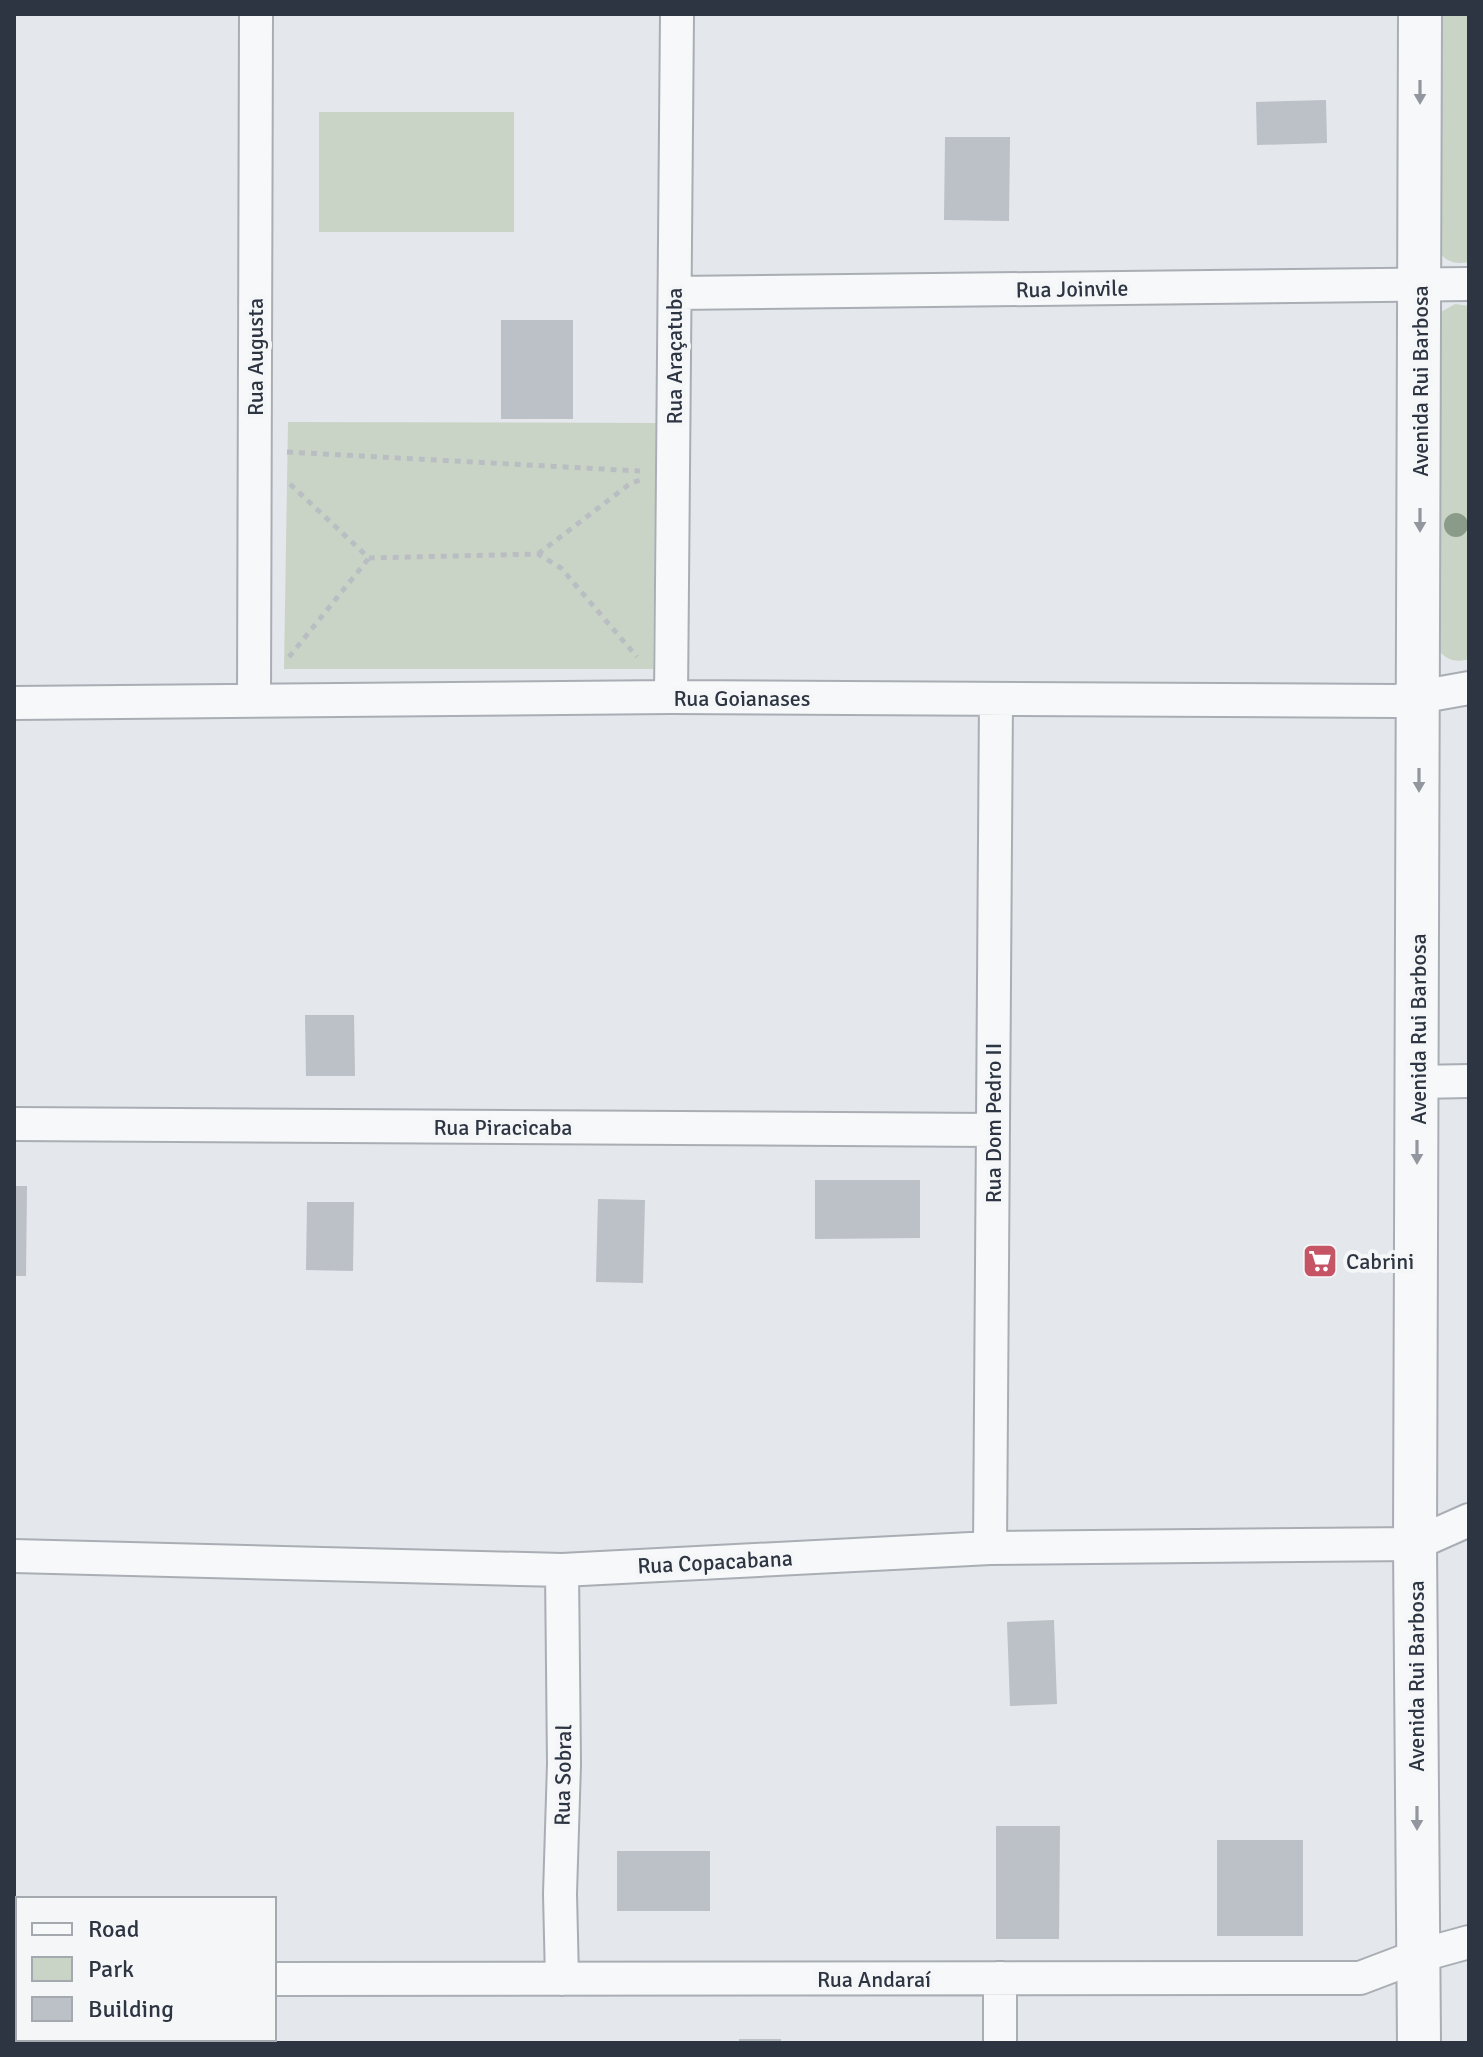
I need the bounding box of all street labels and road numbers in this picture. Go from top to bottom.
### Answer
street label: Rua Joinvile [1015,275,1129,303]
street label: Avenida Rui Barbosa [1407,285,1434,477]
street label: Rua Araçatuba [661,288,688,425]
street label: Rua Augusta [242,298,269,416]
street label: Rua Goianases [674,685,810,712]
street label: Avenida Rui Barbosa [1405,933,1432,1125]
street label: Rua Dom Pedro II [980,1043,1007,1203]
street label: Rua Piracicaba [433,1114,573,1141]
street label: Rua Copacabana [637,1544,793,1580]
street label: Avenida Rui Barbosa [1403,1580,1430,1772]
street label: Rua Sobral [549,1724,577,1826]
street label: Rua Andaraí [817,1966,931,1993]

